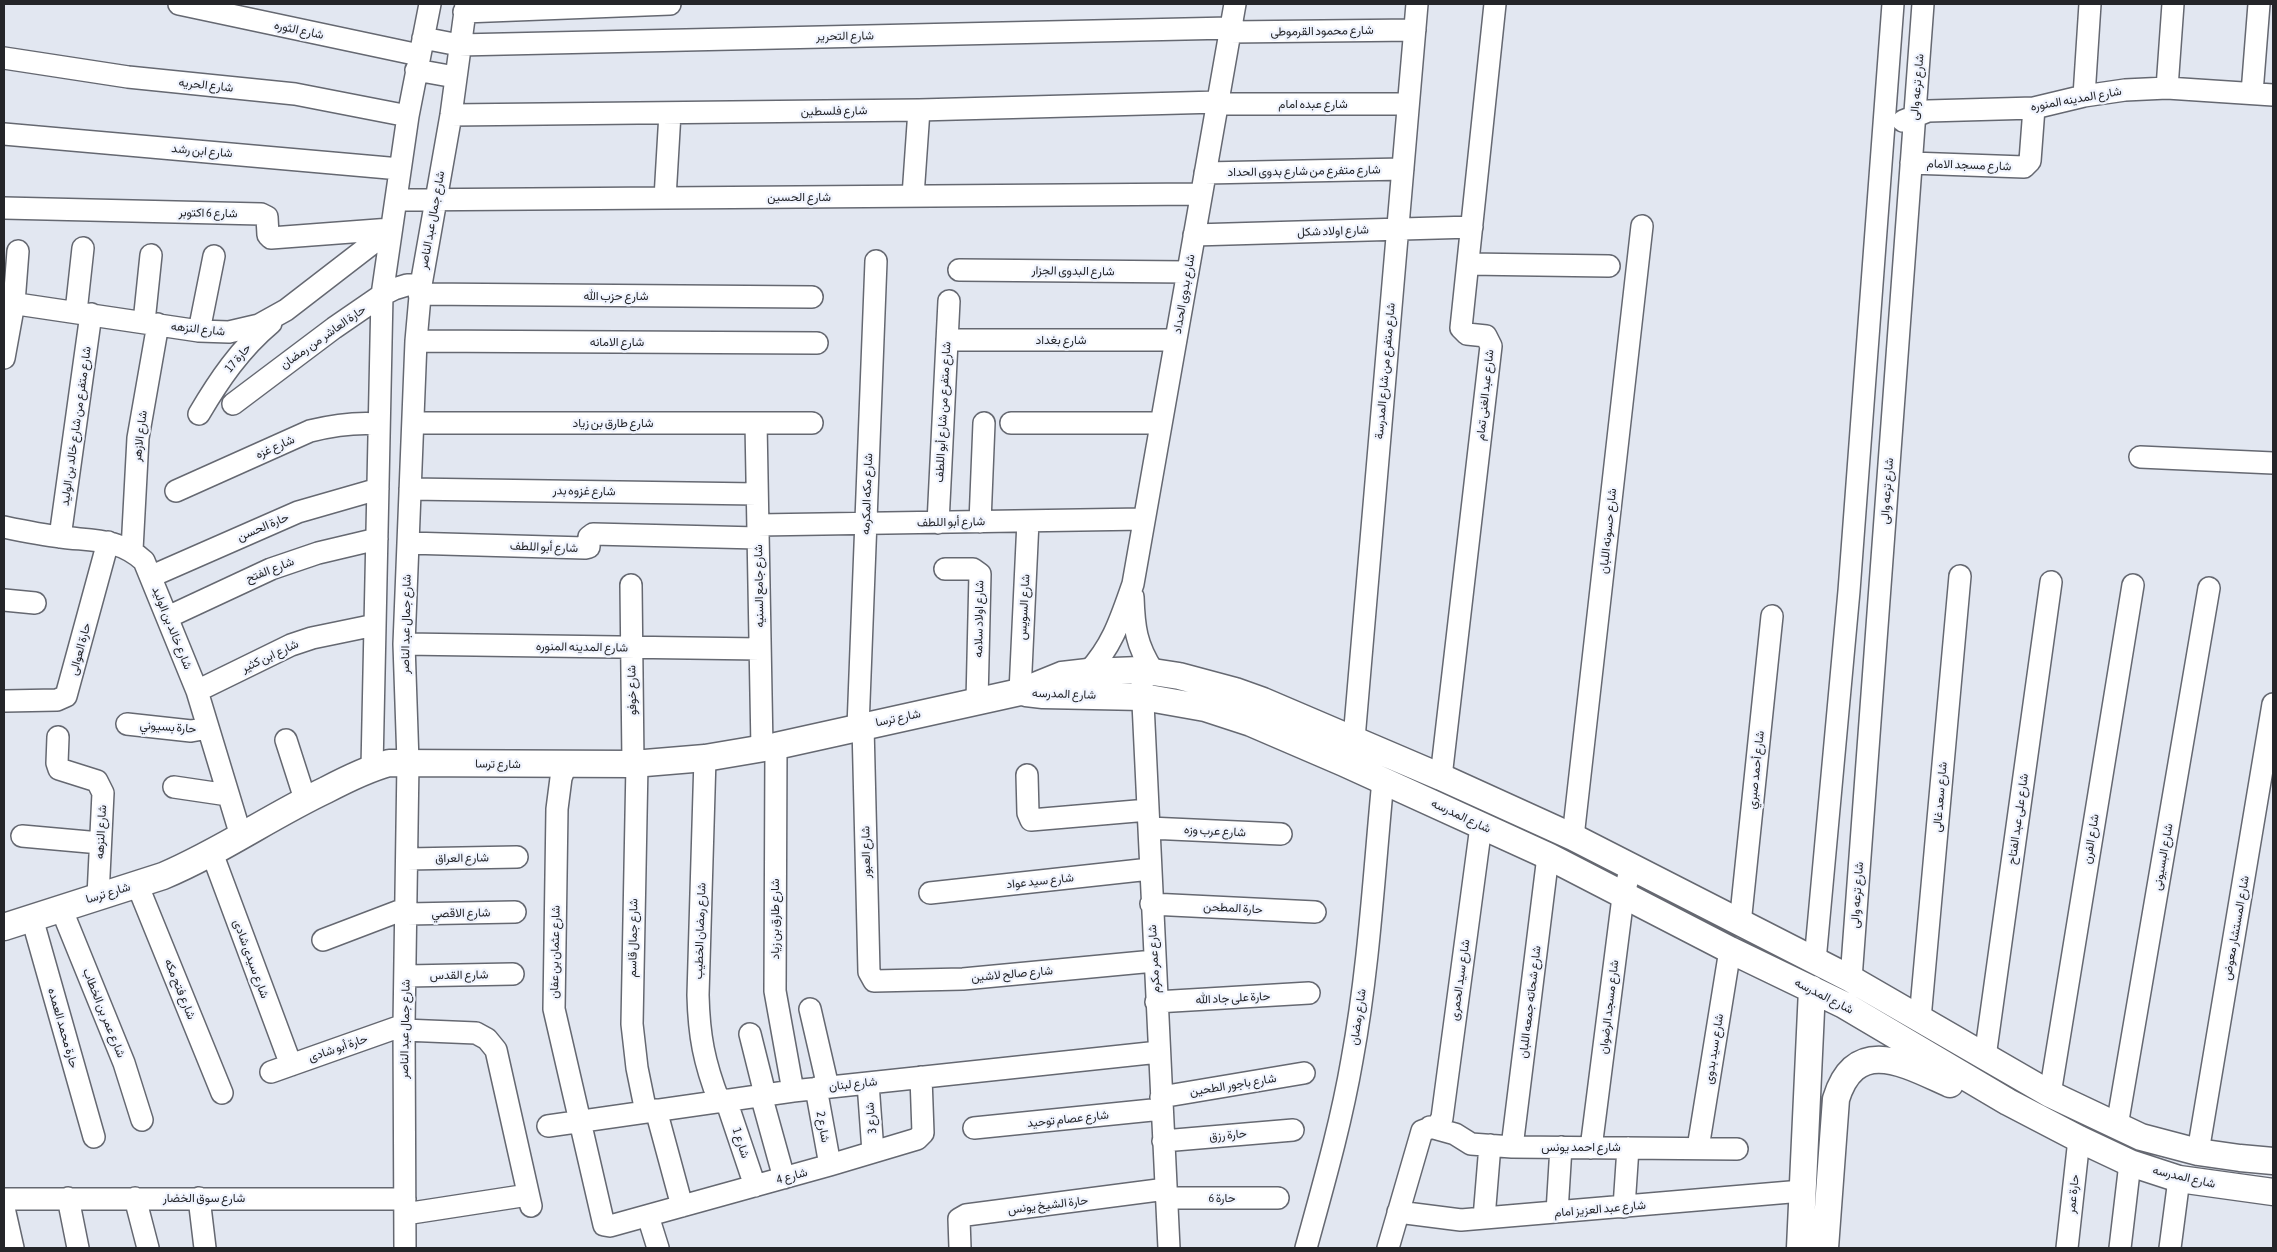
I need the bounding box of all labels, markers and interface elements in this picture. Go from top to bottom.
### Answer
street label: شارع الثوره [273,18,325,42]
street label: شارع محمود القرموطى [1270,23,1374,39]
street label: شارع التحرير [816,28,874,44]
street label: شارع ترعه والى [1907,53,1927,121]
street label: شارع الحريه [178,75,234,95]
street label: شارع المدينه المنوره [2029,84,2123,114]
street label: شارع عبده امام [1278,97,1348,111]
street label: شارع فلسطين [801,103,867,119]
street label: شارع ابن رشد [171,141,233,161]
street label: شارع مسجد الامام [1926,156,2012,174]
street label: شارع متفرع من شارع بدوى الحداد [1227,162,1381,180]
street label: شارع جمال عبد الناصر [416,170,448,270]
street label: شارع الحسين [767,190,831,204]
street label: شارع 6 اكتوبر [178,205,238,221]
street label: شارع اولاد شكل [1297,223,1369,239]
street label: شارع بدوى الحداد [1170,253,1198,335]
street label: شارع البدوى الجزار [1031,263,1115,279]
street label: شارع حزب الله [584,289,648,303]
street label: حارة العاشر من رمضان [277,302,369,372]
street label: شارع متفرع من شارع المدرسة [1372,302,1398,440]
street label: شارع النزهه [170,319,226,339]
street label: شارع بغداد [1035,333,1087,347]
street label: شارع الامانه [590,335,644,349]
street label: حارة 17 [222,341,254,375]
street label: شارع متفرع من شارع أبو اللطف [932,341,954,483]
street label: شارع متفرع من شارع خالد بن الوليد [58,345,94,507]
street label: شارع عبد الغنى تمام [1473,349,1497,441]
street label: شارع الازهر [130,410,150,462]
street label: شارع طارق بن زياد [572,416,654,430]
street label: شارع غزه [253,432,297,462]
street label: شارع مكه المكرمه [858,453,876,535]
street label: شارع ترعه والى [1877,457,1897,525]
street label: شارع غزوه بدر [552,483,616,499]
street label: شارع حسونه اللبان [1596,487,1620,575]
street label: حارة الحسن [235,510,291,544]
street label: شارع أبو اللطف [917,514,985,530]
street label: شارع أبو اللطف [510,539,578,555]
street label: شارع جامع السنيه [751,544,767,628]
street label: شارع الفتح [244,554,296,586]
street label: شارع جمال عبد الناصر [398,574,414,674]
street label: شارع السويس [1015,574,1033,640]
street label: شارع اولاد سلامه [971,580,987,658]
street label: شارع خالد بن الوليد [149,584,195,672]
street label: حارة العوالى [66,621,94,677]
street label: شارع ابن كثير [239,636,301,676]
street label: شارع المدينه المنوره [536,639,628,655]
street label: شارع خوفو [624,665,640,715]
street label: شارع المدرسه [1032,686,1096,702]
street label: شارع ترسا [874,706,922,730]
street label: حارة بسيوني [139,718,197,736]
street label: شارع أحمد صبري [1745,730,1767,810]
street label: شارع ترسا [475,756,521,772]
street label: شارع سعد غالى [1930,761,1950,833]
street label: شارع على عبد الفتاح [2004,773,2032,865]
street label: شارع المدرسه [1429,796,1493,836]
street label: شارع النزهه [92,805,110,859]
street label: شارع الفرن [2080,813,2102,865]
street label: شارع عرب وزه [1184,822,1246,840]
street label: شارع البسيونى [2150,822,2176,892]
street label: شارع العبور [858,826,874,878]
street label: شارع العراق [435,850,489,866]
street label: شارع ترعه والى [1847,861,1867,929]
street label: شارع سيد عواد [1006,870,1074,892]
street label: شارع المستشار معوض [2220,875,2252,981]
street label: شارع طارق بن زياد [768,878,782,960]
street label: شارع ترسا [84,879,132,907]
street label: شارع رمضان الخطيب [691,882,709,980]
street label: شارع جمال قاسم [625,898,641,978]
street label: حارة المطحن [1203,899,1263,917]
street label: شارع الاقصي [431,905,491,921]
street label: شارع عثمان بن عفان [547,905,563,999]
street label: شارع سيدى شادى [230,918,272,1000]
street label: شارع عمر مكرم [1145,924,1163,994]
street label: شارع سيد الحمرى [1447,938,1473,1022]
street label: شارع شحاته جمعه اللبان [1516,945,1544,1059]
street label: شارع فتح مكه [161,957,199,1021]
street label: شارع مسجد الرضوان [1596,959,1622,1055]
street label: شارع صالح لاشين [971,963,1053,985]
street label: شارع عمر بن الخطاب [79,966,129,1060]
street label: شارع القدس [430,967,488,983]
street label: شارع المدرسه [1792,975,1856,1017]
street label: شارع جمال عبد الناصر [397,979,413,1079]
street label: حارة محمد العمده [45,986,81,1070]
street label: شارع رمضان [1347,988,1369,1046]
street label: حارة على جاد الله [1195,989,1271,1007]
street label: شارع سيد بدوى [1701,1013,1727,1085]
street label: حارة أبو شادى [306,1031,370,1065]
street label: شارع باجور الطحين [1189,1071,1277,1099]
street label: شارع لبنان [828,1074,878,1094]
street label: شارع 3 [862,1102,880,1134]
street label: شارع عصام توحيد [1026,1108,1110,1130]
street label: شارع 2 [813,1110,833,1144]
street label: شارع 1 [729,1126,753,1160]
street label: حارة رزق [1209,1126,1247,1144]
street label: شارع احمد يونس [1541,1140,1621,1154]
street label: شارع المدرسه [2151,1163,2217,1191]
street label: شارع 4 [775,1165,809,1187]
street label: حارة عمر [2064,1174,2082,1214]
street label: شارع سوق الخضار [163,1191,245,1205]
street label: حارة 6 [1208,1191,1236,1205]
street label: حارة الشيخ يونس [1007,1193,1089,1217]
street label: شارع عبد العزيز امام [1554,1198,1646,1220]

